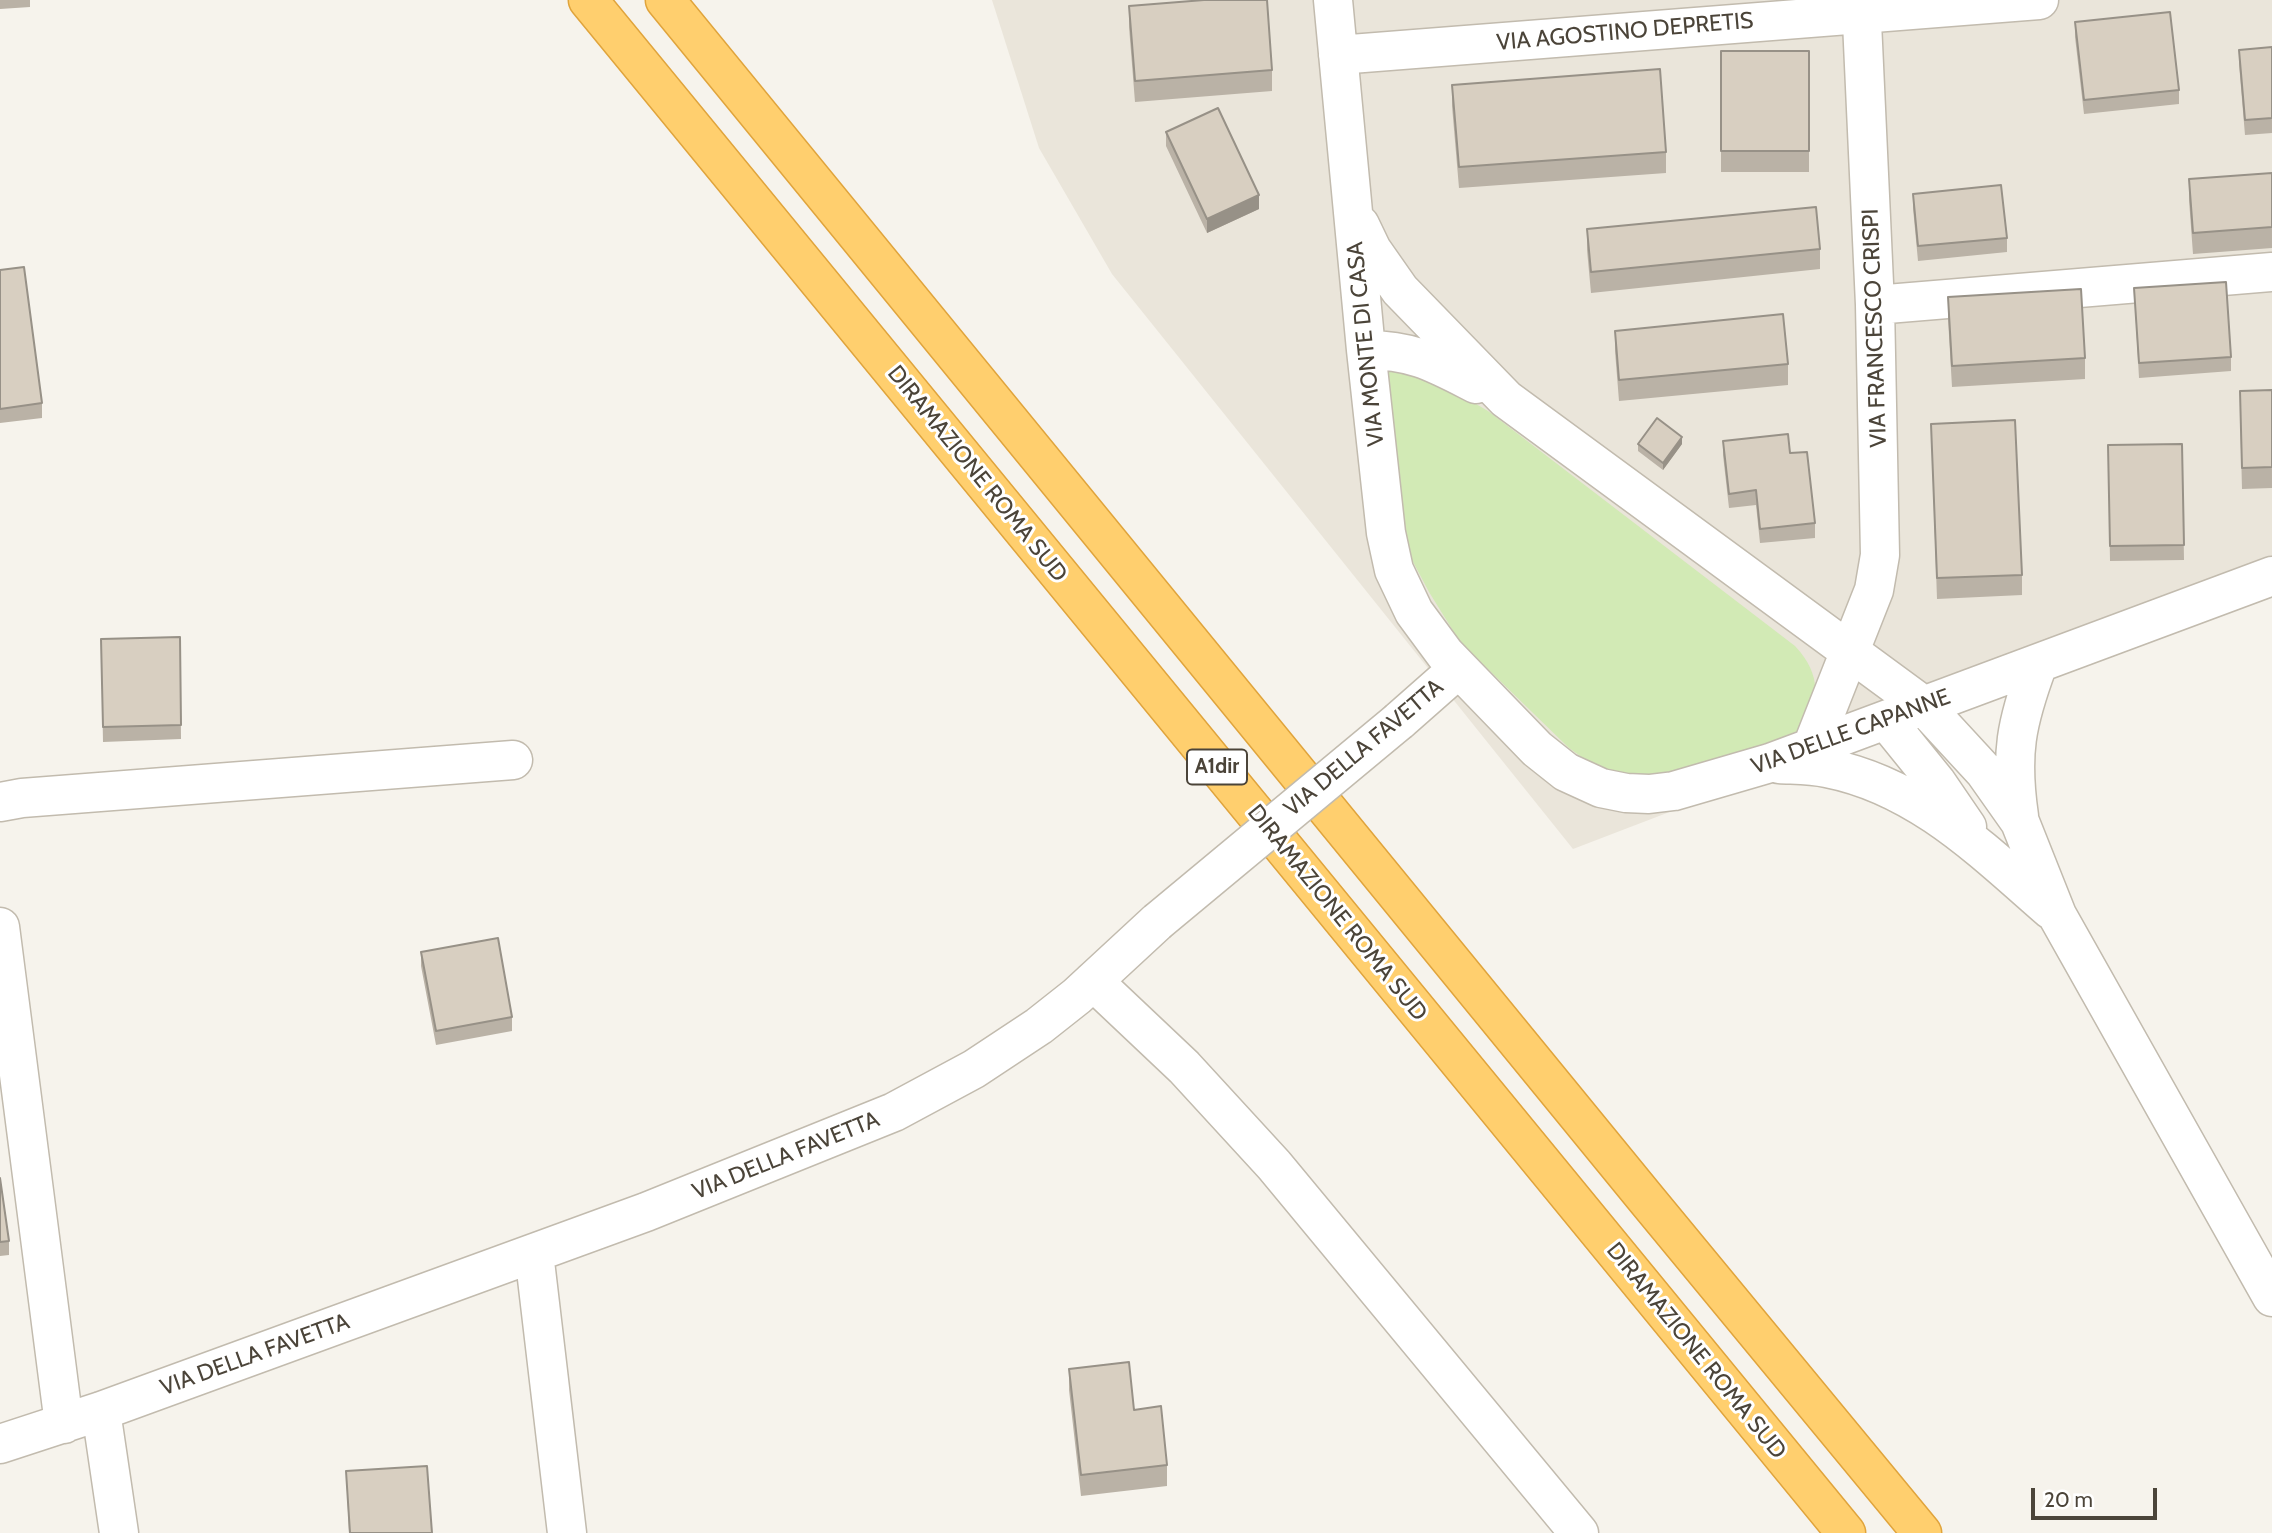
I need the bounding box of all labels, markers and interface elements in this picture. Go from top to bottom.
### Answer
street label: VIA AGOSTINO DEPRETIS [1495,7,1755,57]
street label: VIA FRANCESCO CRISPI [1857,208,1893,448]
street label: VIA MONTE DI CASA [1342,240,1390,448]
street label: DIRAMAZIONE ROMA SUD [881,360,1073,588]
street label: VIA DELLA FAVETTA [1279,673,1449,823]
street label: VIA DELLE CAPANNE [1748,683,1954,781]
road number: A1dir [1187,750,1247,784]
street label: DIRAMAZIONE ROMA SUD [1241,799,1433,1027]
street label: VIA DELLA FAVETTA [689,1106,883,1206]
street label: DIRAMAZIONE ROMA SUD [1600,1237,1792,1465]
street label: VIA DELLA FAVETTA [157,1308,353,1402]
scale bar [2034,1474,2160,1518]
text: 20 m [2044,1487,2093,1512]

